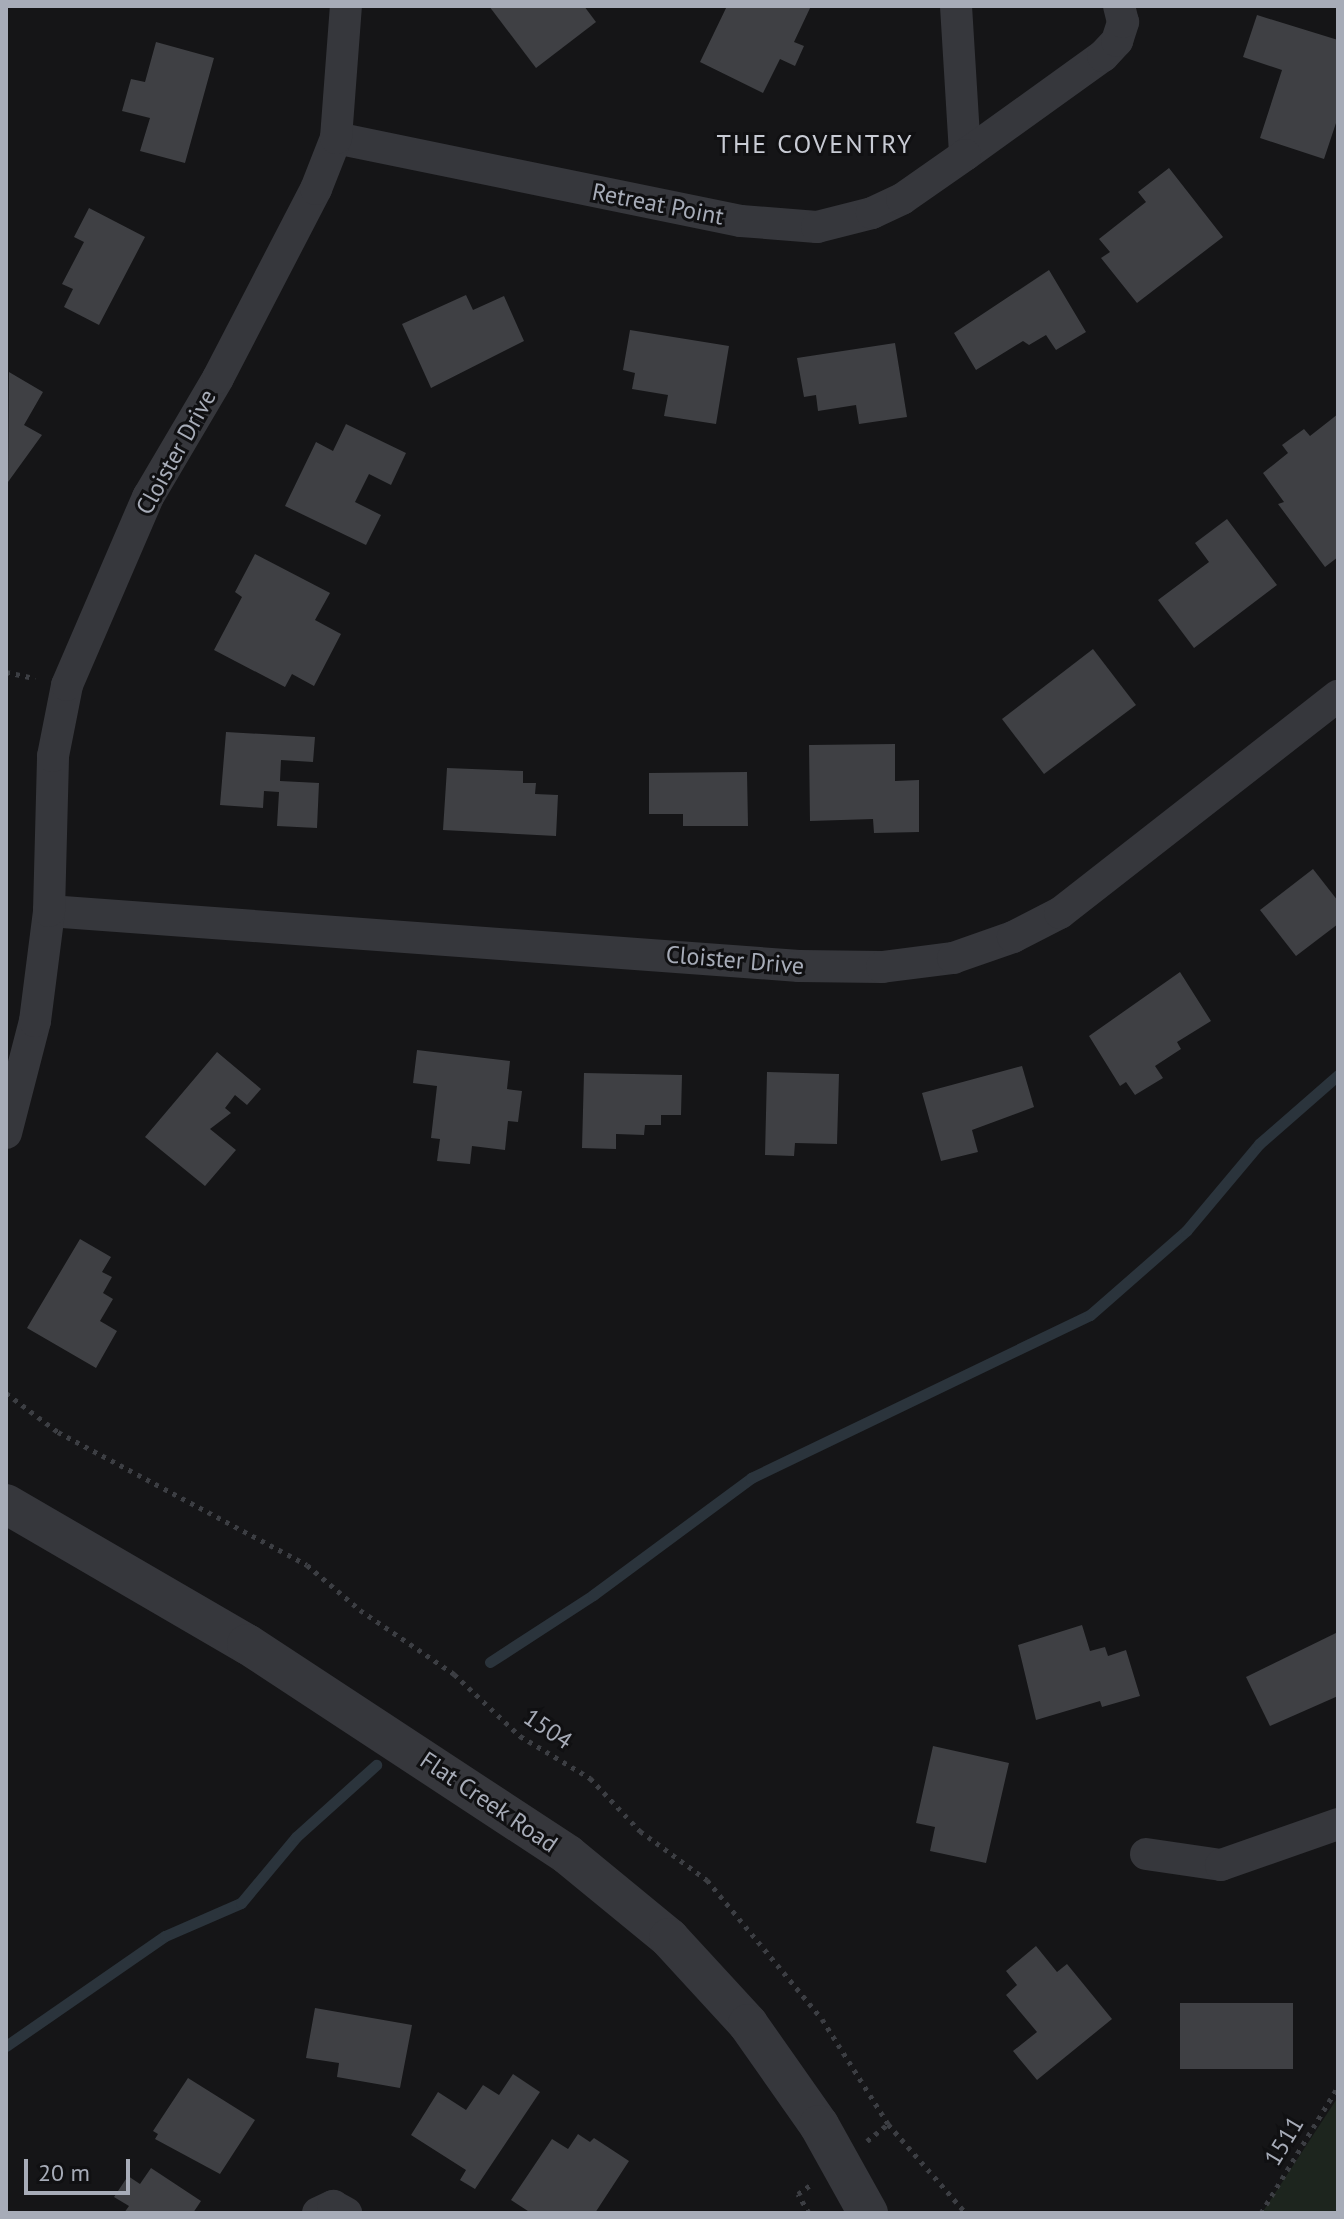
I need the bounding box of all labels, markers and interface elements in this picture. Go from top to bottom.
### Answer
district label: THE COVENTRY [716,128,914,160]
street label: Retreat Point [590,177,726,231]
street label: Cloister Drive [130,384,222,520]
street label: Cloister Drive [665,940,805,980]
street label: 1504 [518,1702,578,1756]
street label: Flat Creek Road [415,1745,563,1859]
street label: 1511 [1258,2111,1310,2171]
scale bar [28,2143,134,2193]
text: 20 m [38,2157,90,2188]

